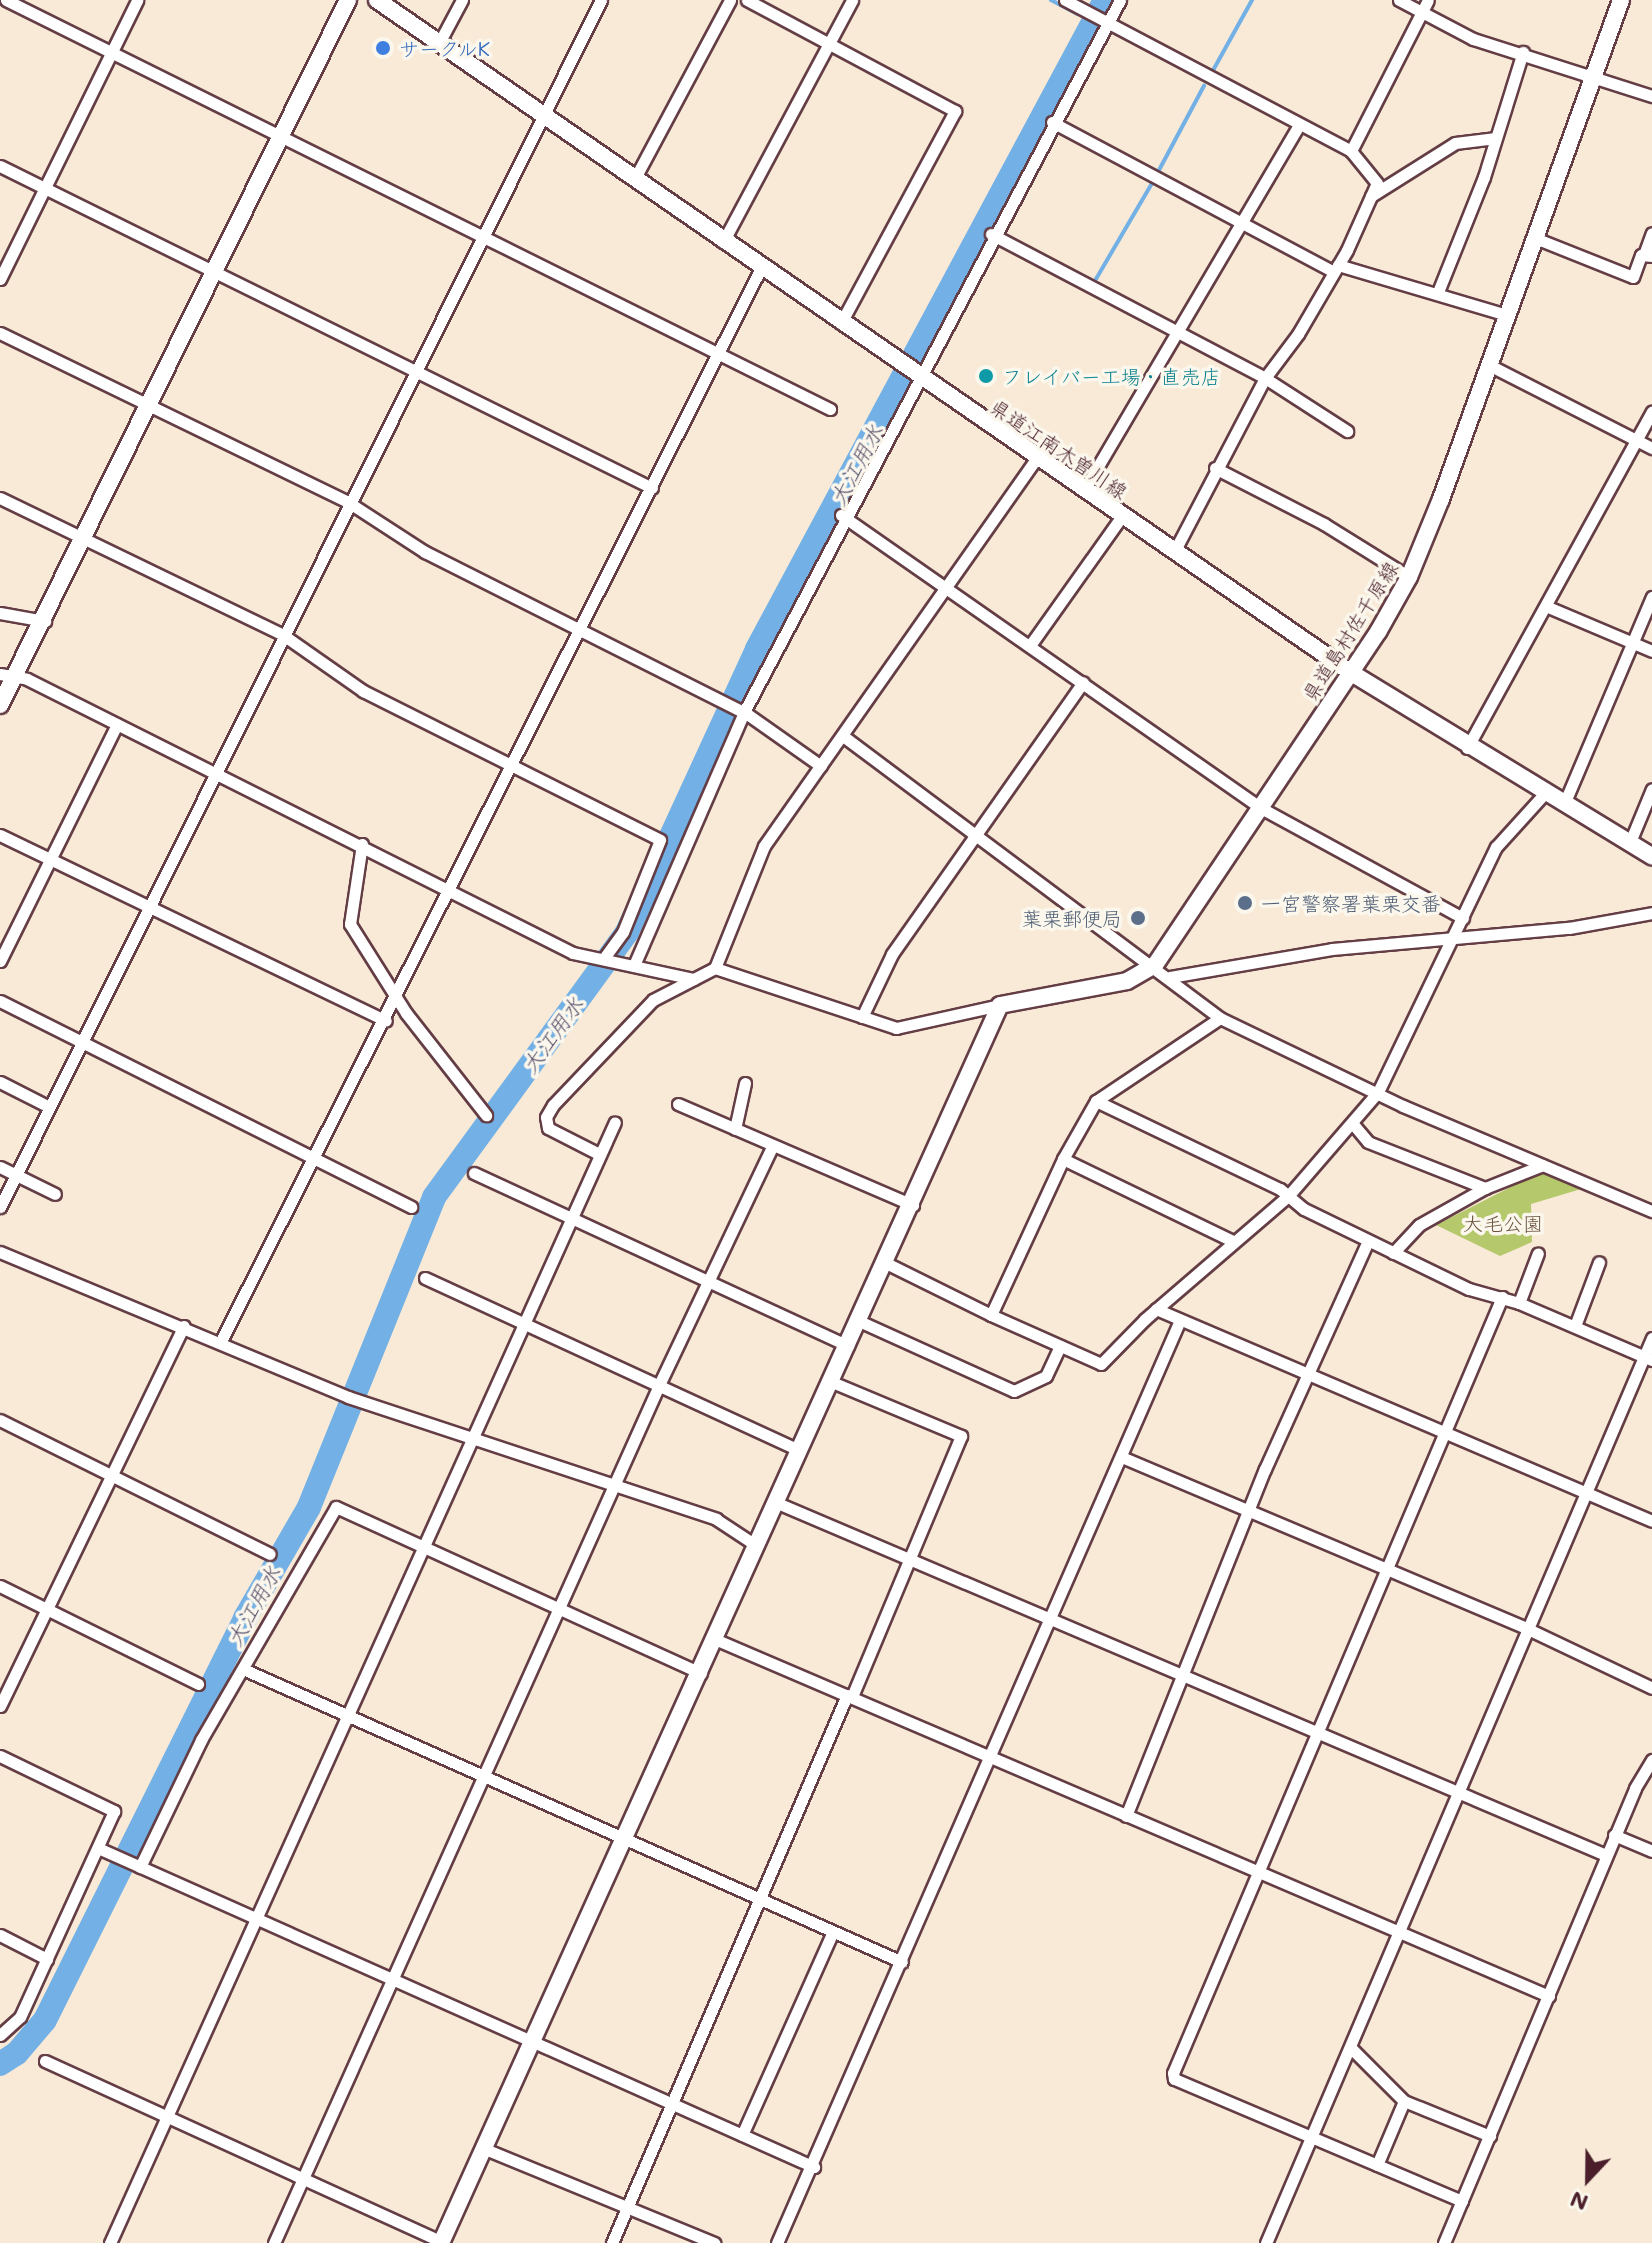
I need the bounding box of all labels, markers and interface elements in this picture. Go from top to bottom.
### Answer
place label: サークルK [399,36,491,60]
marker: サークルK [374,39,392,57]
place label: フレイバー工場・直売店 [1002,364,1222,388]
marker: フレイバー工場・直売店 [977,367,995,385]
street label: 県道江南木曽川線 [986,394,1132,504]
water label: 大江用水 [824,420,888,510]
street label: 県道島村佐千原線 [1297,557,1403,705]
place label: 一宮警察署葉栗交番 [1261,891,1441,915]
marker: 一宮警察署葉栗交番 [1236,894,1254,912]
place label: 葉栗郵便局 [1022,906,1122,930]
marker: 葉栗郵便局 [1129,909,1147,927]
water label: 大江用水 [515,992,589,1078]
park label: 大毛公園 [1463,1211,1543,1235]
water label: 大江用水 [220,1561,286,1651]
north arrow [1548,2139,1628,2219]
text: N [1566,2185,1592,2218]

